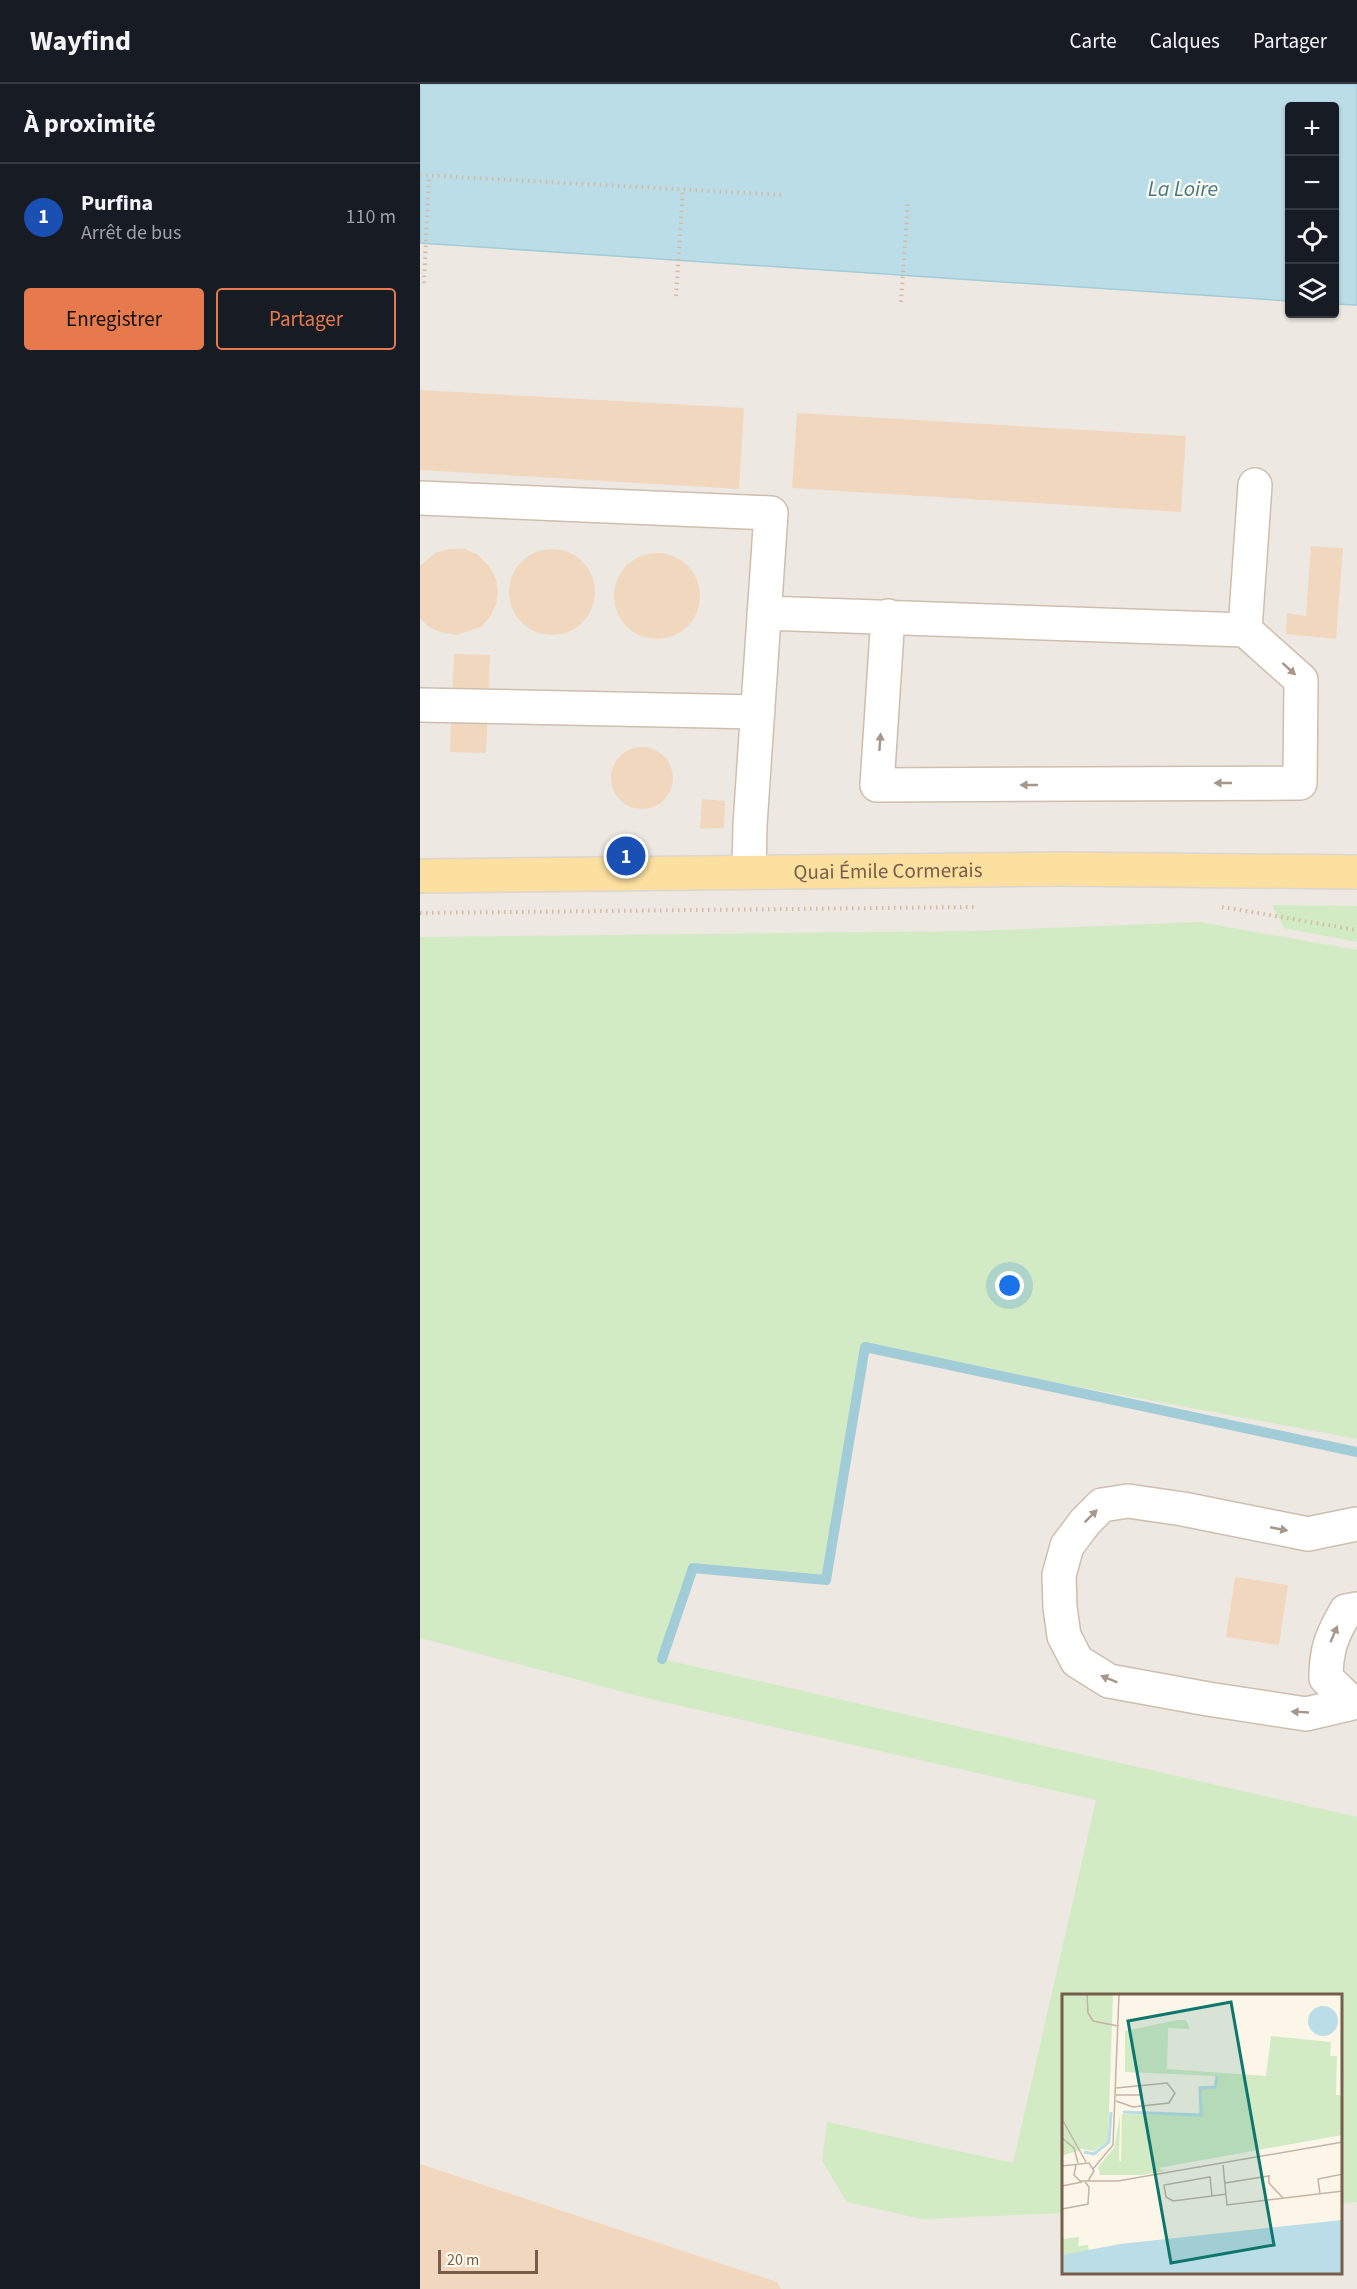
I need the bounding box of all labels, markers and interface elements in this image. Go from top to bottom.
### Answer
text: Wayfind [30,21,131,61]
text: Carte [1070,26,1117,56]
text: Calques [1150,26,1220,56]
text: Partager [1253,26,1327,56]
map controls [1285,102,1339,318]
button: + [1285,102,1339,156]
text: À proximité [24,105,156,142]
button: − [1285,156,1339,210]
water label: La Loire [1148,173,1218,205]
text: Purfina [81,187,153,219]
text: 1 [38,203,49,231]
text: 110 m [346,203,396,231]
button: locate [1285,210,1339,264]
text: Arrêt de bus [81,219,181,247]
button: layers [1285,264,1339,318]
button: Enregistrer [24,288,204,350]
button: Partager [216,288,396,350]
one-way arrow [1281,662,1295,676]
one-way arrow [875,732,885,751]
one-way arrow [1214,778,1233,788]
one-way arrow [1019,780,1038,789]
pin: 1 [606,834,646,878]
street label: Quai Émile Cormerais [793,855,983,887]
your location [995,1271,1024,1300]
one-way arrow [1084,1509,1099,1523]
one-way arrow [1270,1524,1288,1534]
one-way arrow [1329,1625,1339,1643]
one-way arrow [1099,1674,1117,1684]
one-way arrow [1290,1707,1309,1717]
inset map [1062,1994,1342,2274]
scale bar [438,2247,538,2274]
text: 20 m [447,2249,479,2271]

